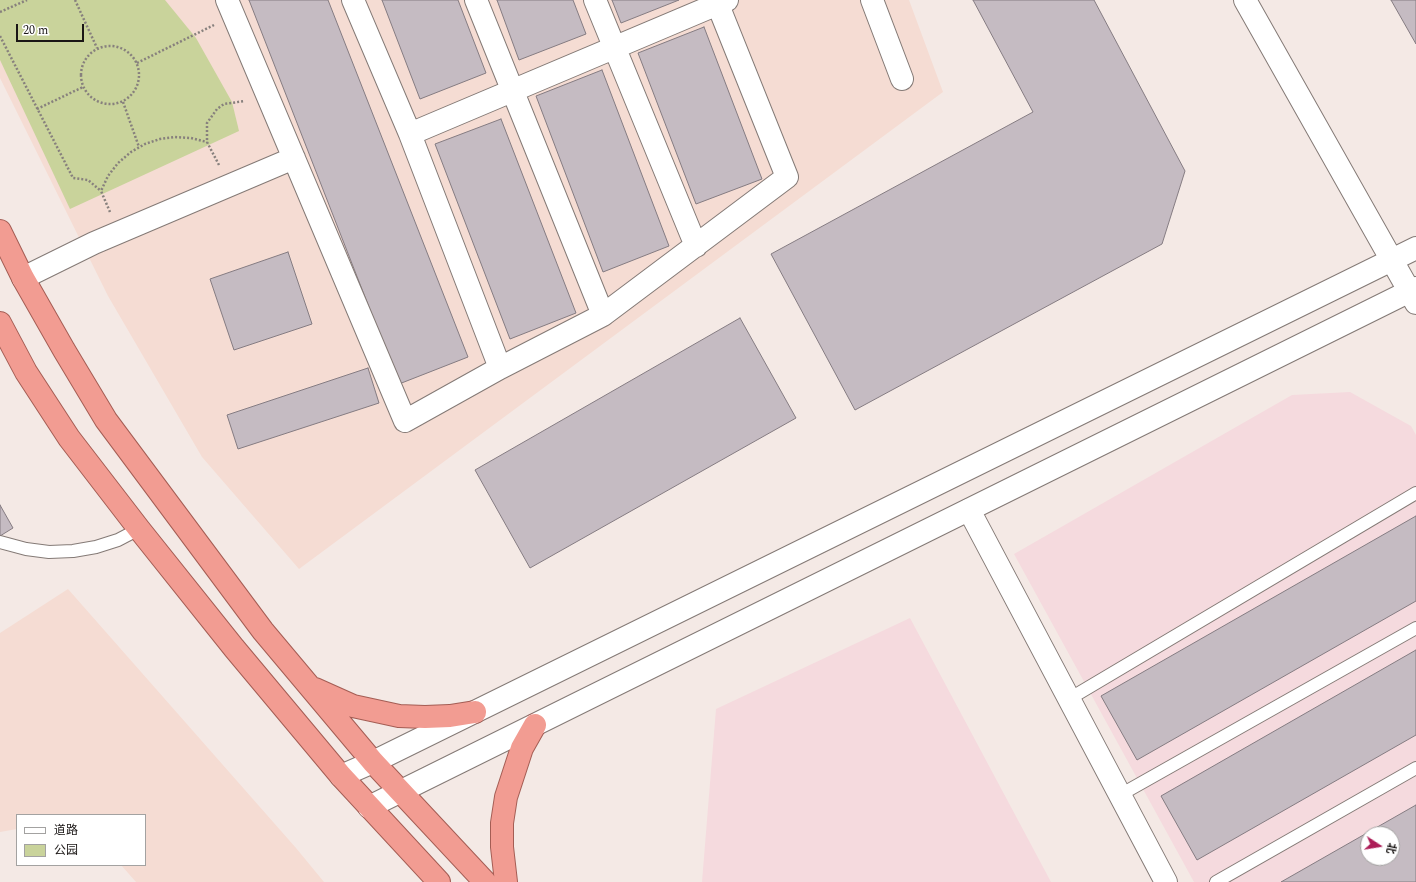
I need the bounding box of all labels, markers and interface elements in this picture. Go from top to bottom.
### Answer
scale bar [18,16,86,42]
text: 20 m [23,21,48,40]
legend [16,814,146,866]
text: 道路 [54,821,78,840]
north arrow [1360,826,1400,866]
text: 公园 [54,841,78,860]
text: 北 [1382,841,1401,856]

